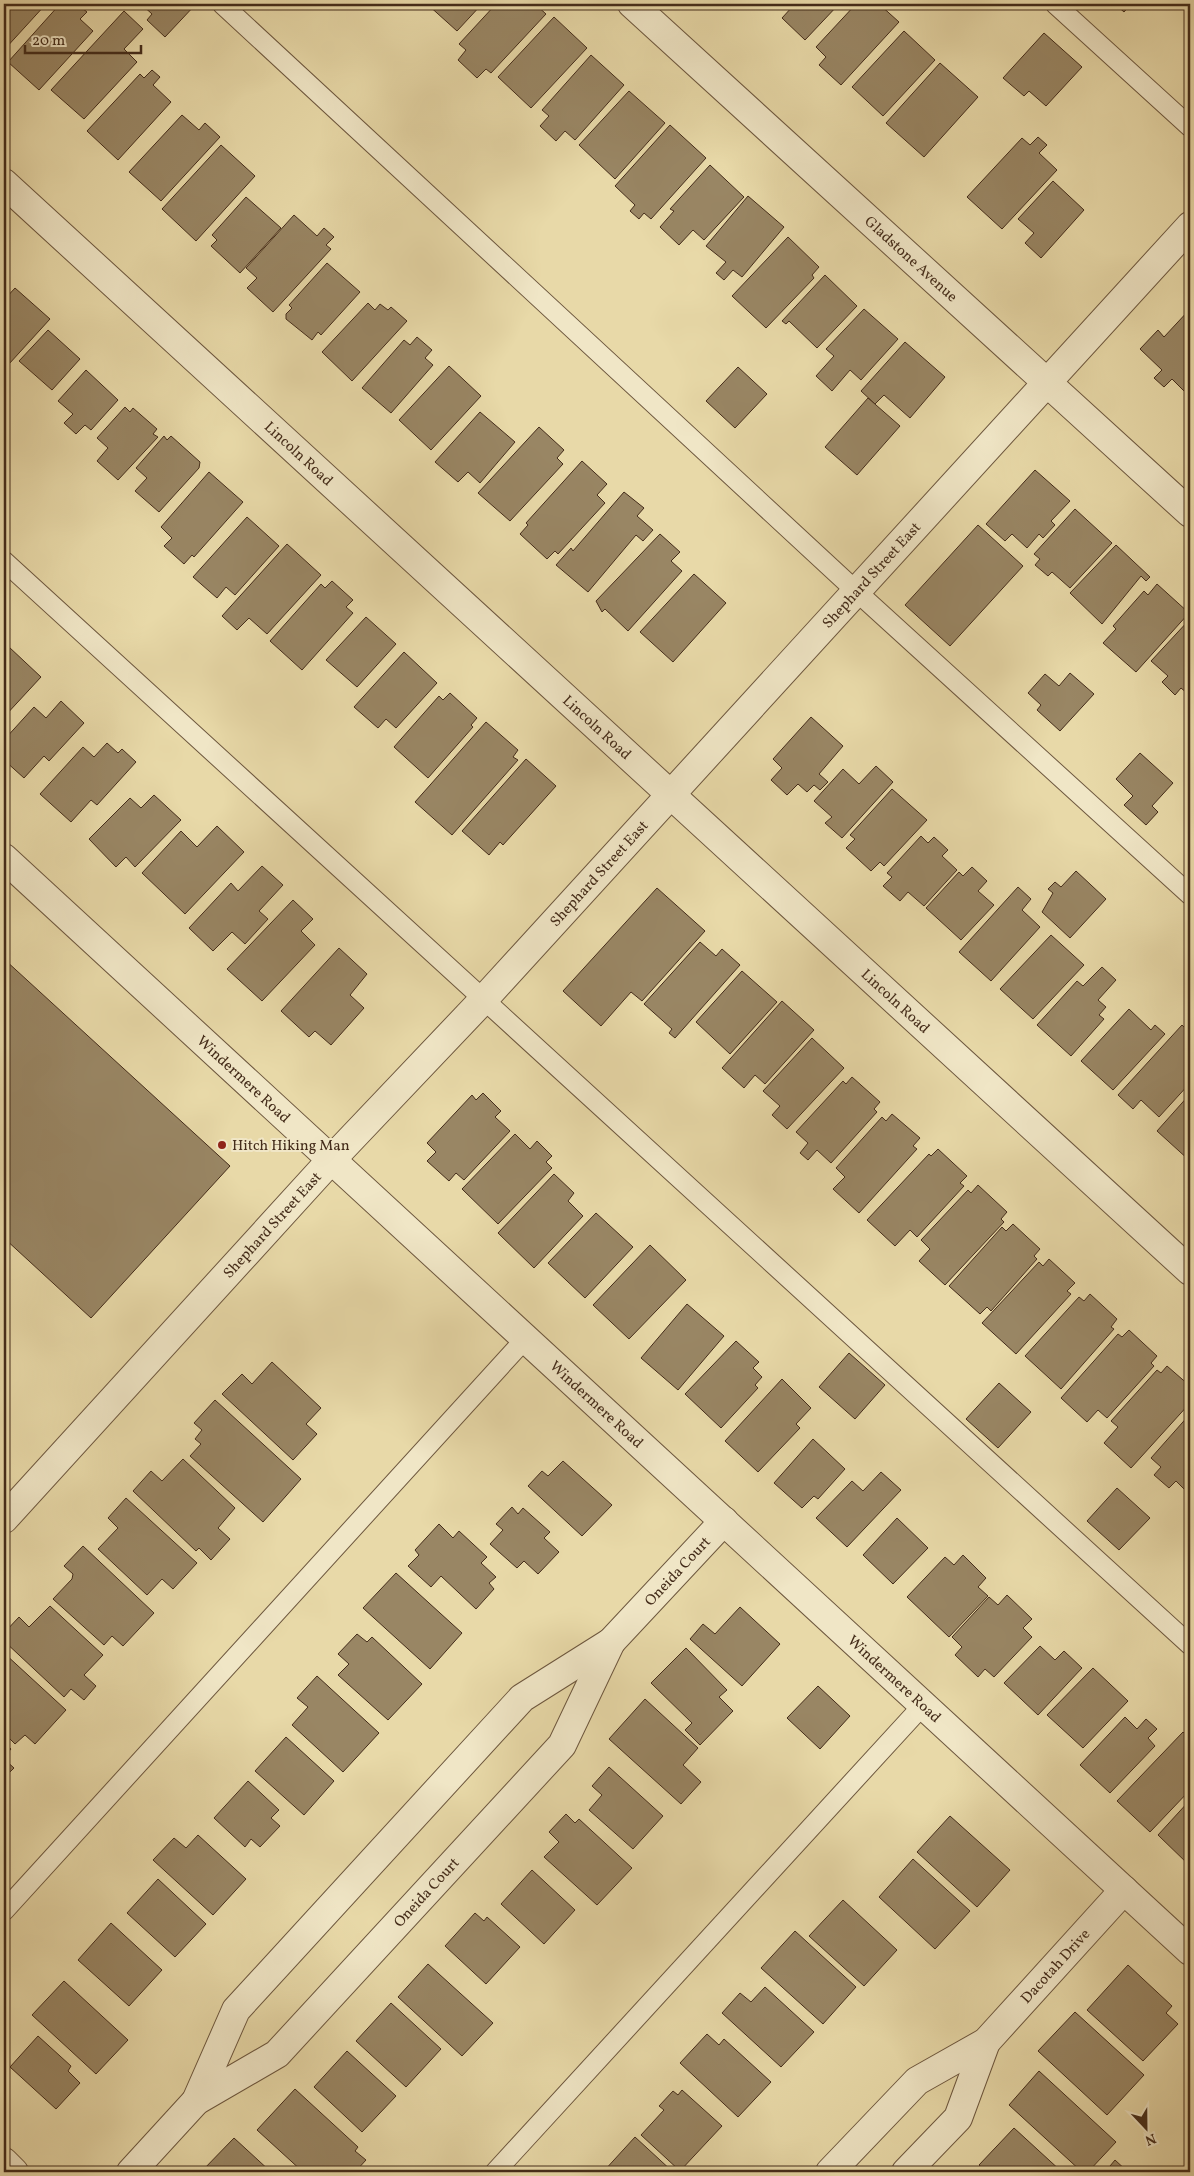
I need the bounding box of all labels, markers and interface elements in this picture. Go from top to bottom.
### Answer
scale bar [25,22,141,54]
text: 20 m [32,31,65,52]
street label: Gladstone Avenue [859,212,961,308]
street label: Lincoln Road [259,417,337,492]
street label: Shephard Street East [818,518,927,634]
street label: Lincoln Road [557,691,635,765]
street label: Shephard Street East [546,816,654,932]
street label: Lincoln Road [856,965,934,1039]
street label: Windermere Road [191,1031,294,1129]
place label: Hitch Hiking Man [232,1136,350,1157]
marker: Hitch Hiking Man [216,1139,228,1151]
street label: Shephard Street East [219,1168,327,1284]
street label: Windermere Road [544,1357,647,1454]
street label: Oneida Court [641,1533,716,1611]
street label: Windermere Road [842,1631,945,1728]
street label: Oneida Court [390,1854,465,1933]
street label: Dacotah Drive [1017,1925,1096,2009]
north arrow [1122,2104,1172,2154]
text: N [1142,2128,1159,2149]

